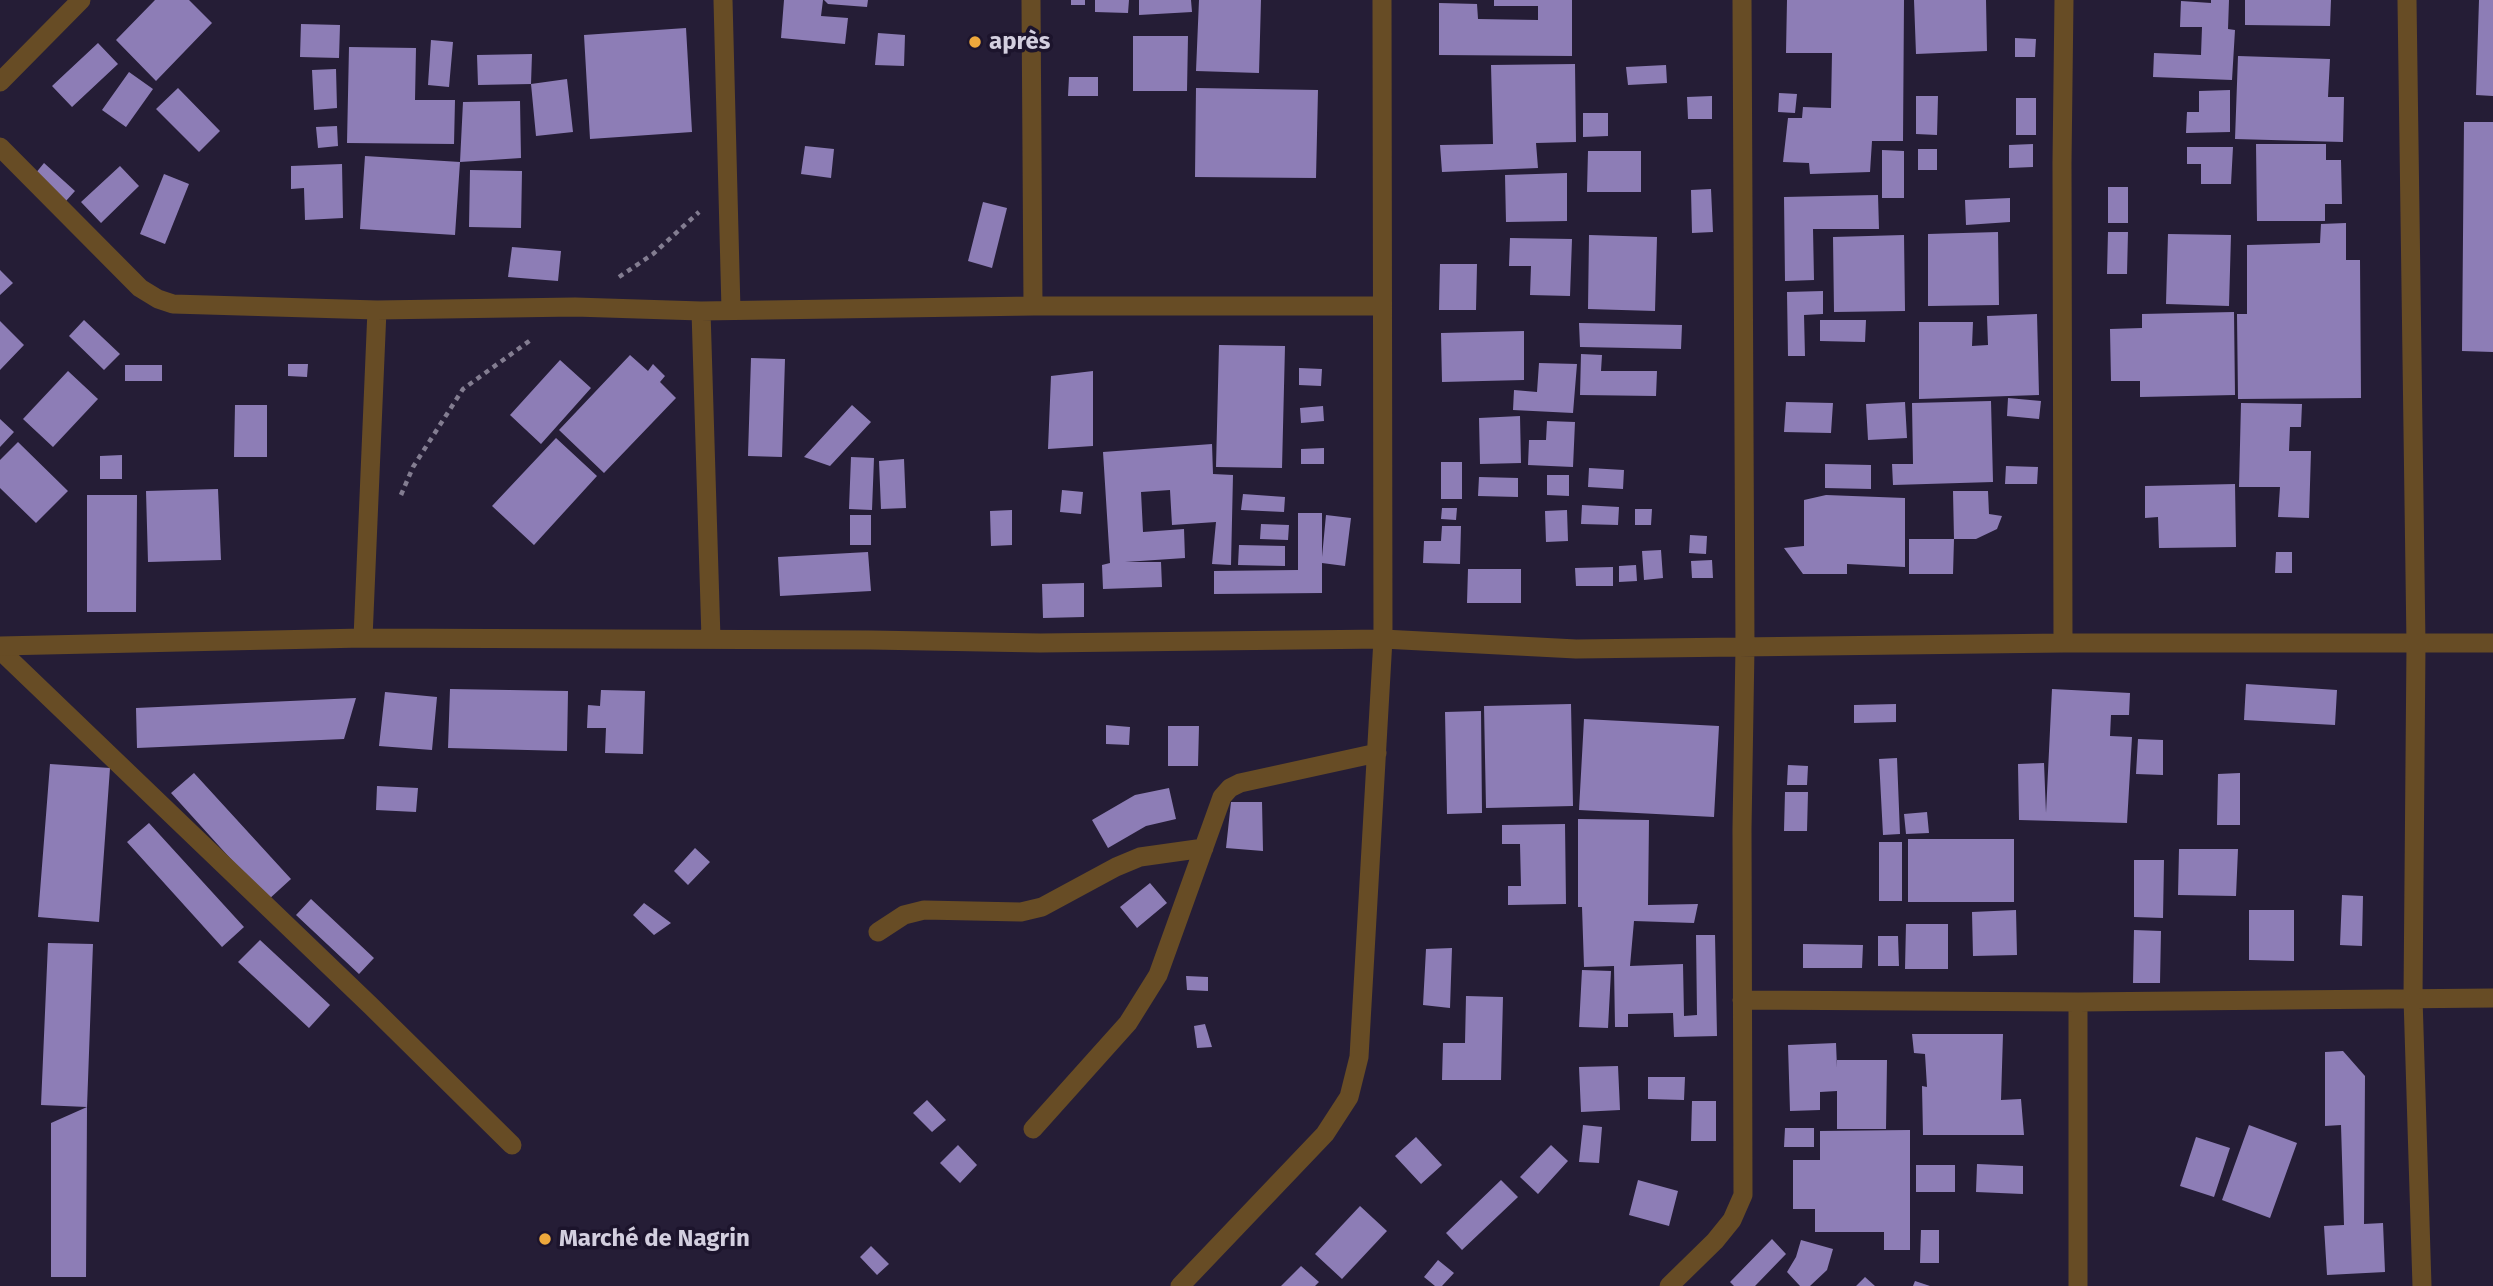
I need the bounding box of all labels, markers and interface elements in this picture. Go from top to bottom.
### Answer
place label: après [989,28,1050,56]
marker: après [967,34,983,50]
place label: Marché de Nagrin [559,1225,750,1253]
marker: Marché de Nagrin [537,1231,553,1247]

